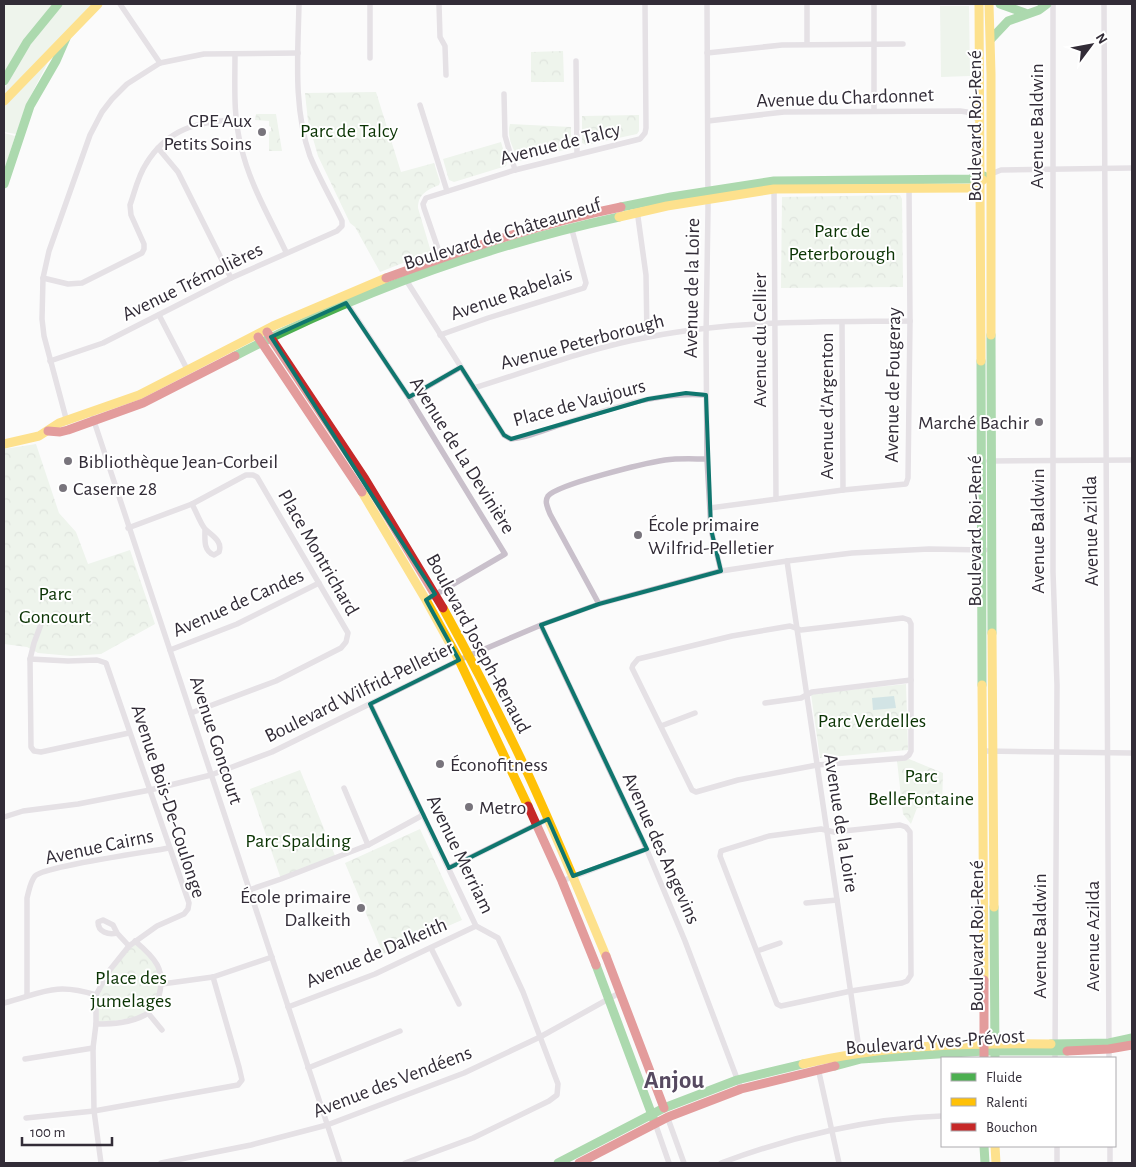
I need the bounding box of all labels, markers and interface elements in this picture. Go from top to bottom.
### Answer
north arrow [1066,20,1116,70]
text: N [1093,31,1110,46]
street label: Boulevard Roi-René [965,50,985,202]
street label: Avenue Baldwin [1027,63,1047,189]
street label: Avenue du Chardonnet [756,85,935,111]
place label: CPE Aux Petits Soins [164,111,252,154]
street label: Avenue de Talcy [498,119,623,169]
park label: Parc de Talcy [300,121,399,141]
marker: CPE Aux Petits Soins [256,126,268,138]
street label: Boulevard de Châteauneuf [401,194,604,274]
street label: Avenue de la Loire [681,218,703,358]
park label: Parc de Peterborough [788,221,896,264]
street label: Avenue Trémolières [119,239,266,325]
street label: Avenue Rabelais [448,264,575,324]
street label: Avenue du Cellier [750,272,770,408]
street label: Avenue de Fougeray [882,307,904,463]
street label: Avenue Peterborough [498,310,666,373]
street label: Avenue d'Argenton [817,332,837,480]
street label: Avenue de La Devinière [406,374,519,538]
street label: Place de Vaujours [511,376,648,430]
place label: Marché Bachir [918,413,1030,433]
marker: Marché Bachir [1033,416,1045,428]
place label: Bibliothèque Jean-Corbeil [78,452,278,472]
marker: Bibliothèque Jean-Corbeil [62,455,74,467]
street label: Boulevard Roi-René [965,455,985,607]
street label: Avenue Baldwin [1028,468,1048,594]
street label: Avenue Azilda [1080,475,1102,587]
place label: Caserne 28 [73,479,157,499]
marker: Caserne 28 [57,482,69,494]
street label: Place Montrichard [274,486,362,619]
place label: École primaire Wilfrid-Pelletier [648,514,774,558]
marker: École primaire Wilfrid-Pelletier [632,529,644,541]
street label: Boulevard Joseph-Renaud [422,550,534,736]
street label: Avenue de Candes [170,565,307,641]
park label: Parc Goncourt [19,584,92,627]
street label: Boulevard Wilfrid-Pelletier [262,637,458,746]
street label: Avenue Goncourt [186,674,246,807]
street label: Avenue Bois-De-Coulonge [127,702,209,900]
park label: Parc Verdelles [818,711,926,731]
street label: Avenue de la Loire [820,752,862,894]
place label: Éconofitness [450,754,548,775]
marker: Éconofitness [434,758,446,770]
park label: Parc BelleFontaine [868,766,974,809]
street label: Avenue des Angevins [619,770,703,927]
street label: Avenue Merriam [423,792,497,917]
place label: Metro [479,798,526,818]
marker: Metro [463,801,475,813]
street label: Avenue Cairns [43,826,155,868]
park label: Parc Spalding [245,831,351,851]
street label: Boulevard Roi-René [967,860,987,1012]
street label: Avenue Baldwin [1030,873,1050,999]
street label: Avenue Azilda [1083,881,1103,991]
place label: École primaire Dalkeith [240,886,351,930]
marker: École primaire Dalkeith [355,902,367,914]
street label: Avenue de Dalkeith [303,914,450,992]
park label: Place des jumelages [90,968,172,1011]
street label: Boulevard Yves-Prévost [845,1026,1026,1058]
street label: Avenue des Vendéens [310,1042,475,1121]
legend [941,1057,1116,1147]
district label: Anjou [644,1068,704,1093]
text: Fluide [986,1070,1022,1085]
text: Ralenti [986,1095,1028,1110]
scale bar [22,1114,112,1146]
text: Bouchon [986,1120,1037,1135]
text: 100 m [30,1125,65,1140]

